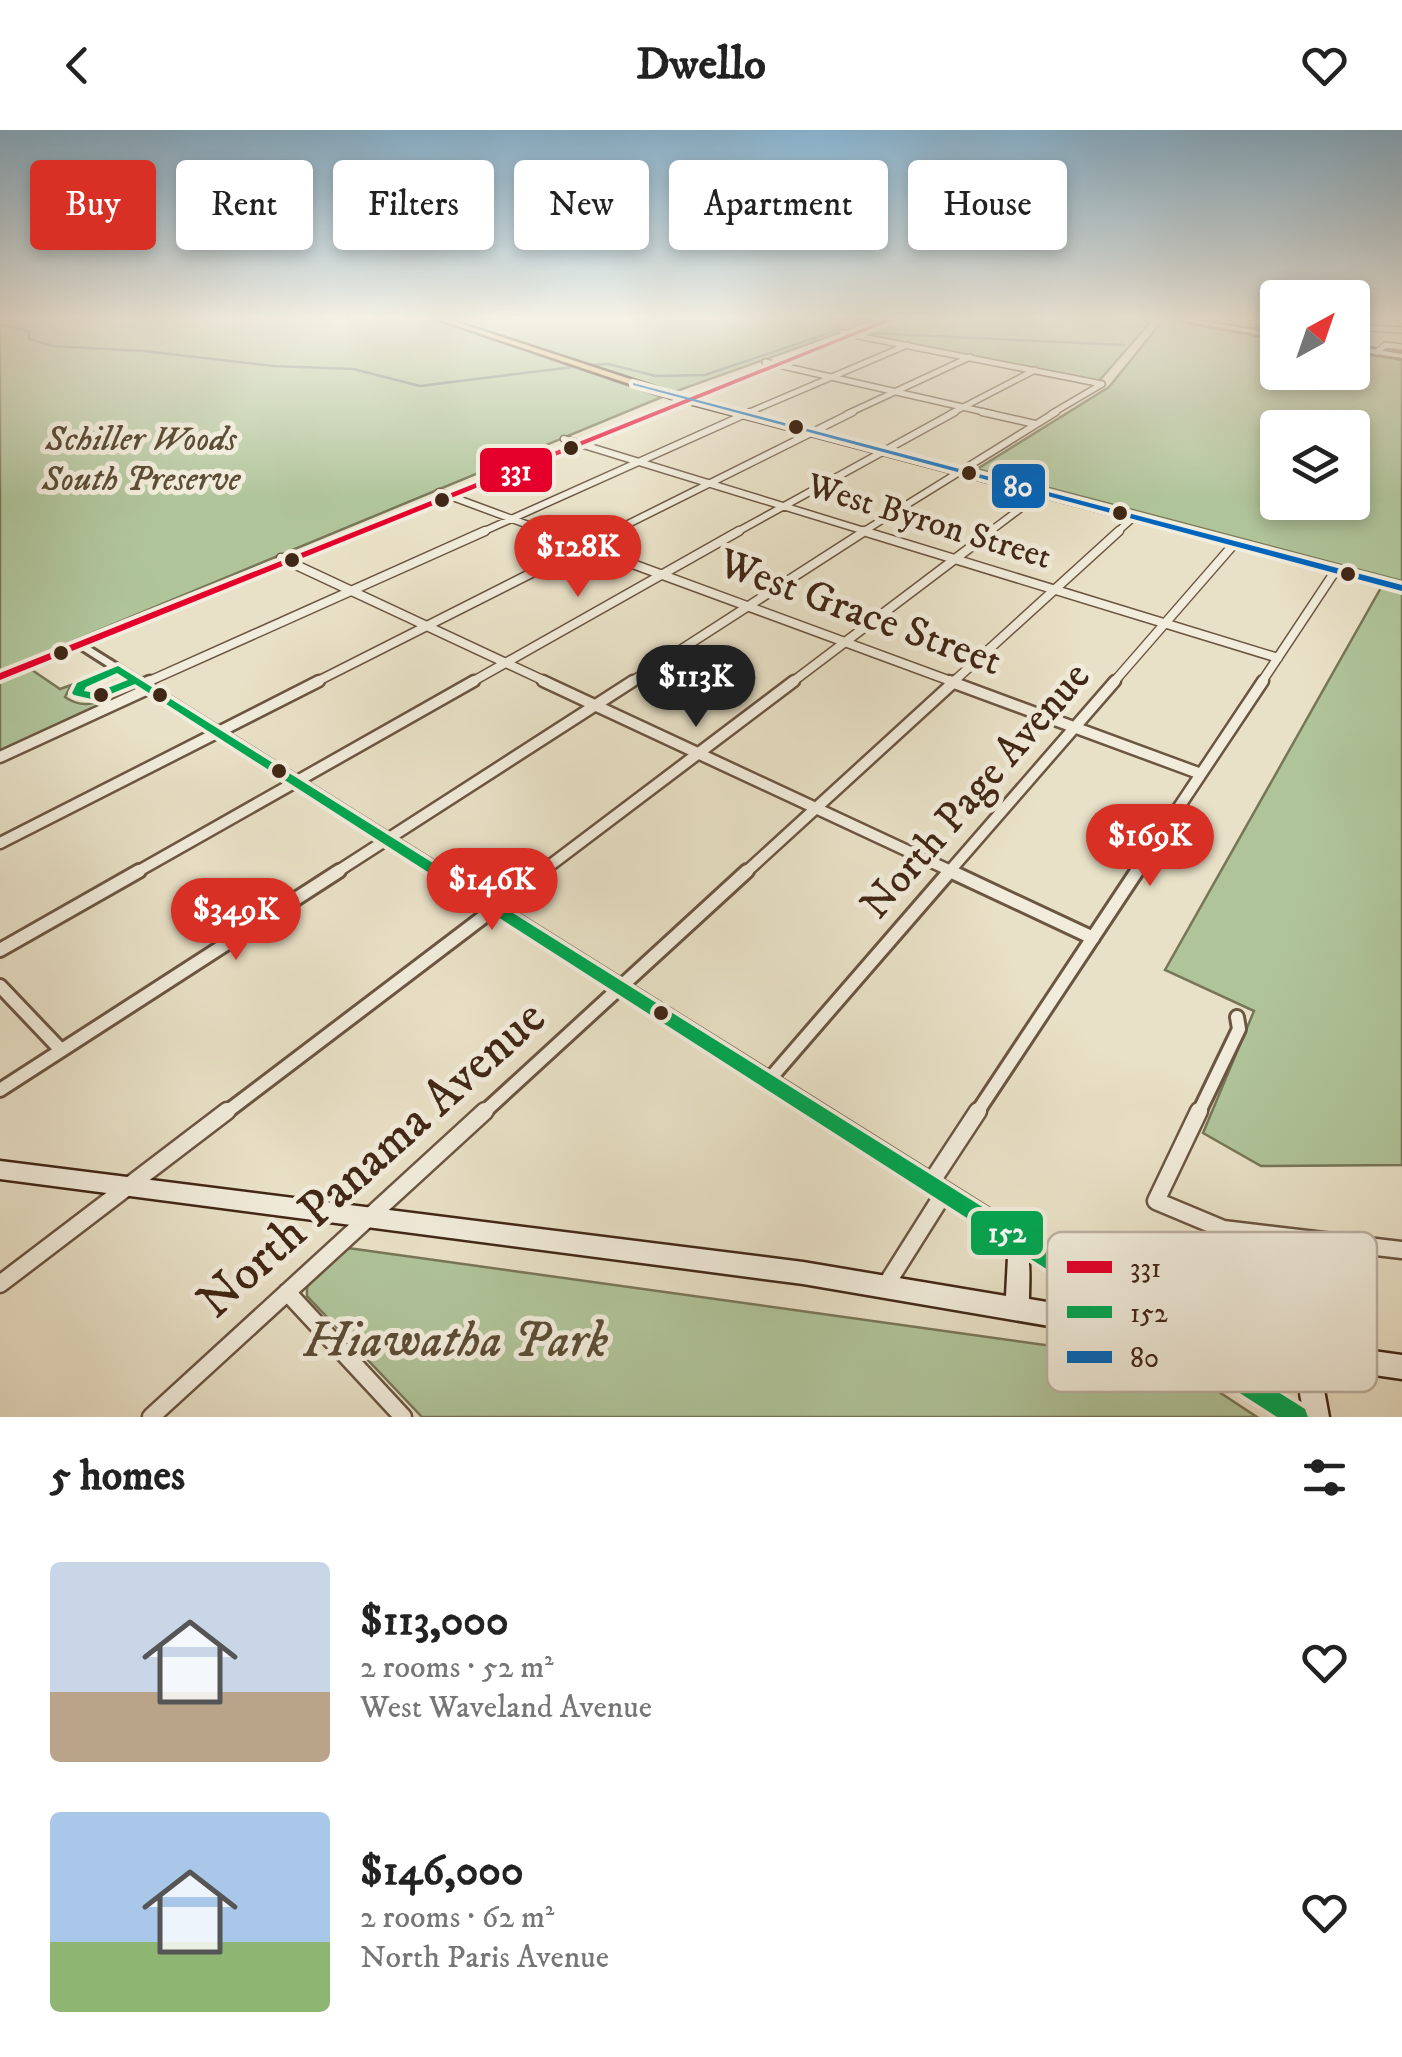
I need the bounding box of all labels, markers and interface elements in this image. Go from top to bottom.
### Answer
text: Dwello [636,37,766,93]
icon: back [50,38,105,93]
icon: heart [1297,38,1352,93]
chip: Buy [30,160,156,250]
chip: Rent [176,160,313,250]
chip: Filters [333,160,494,250]
chip: New [514,160,649,250]
chip: Apartment [669,160,888,250]
chip: House [908,160,1067,250]
north arrow [1260,280,1370,390]
map controls [1260,280,1370,520]
button: layers [1260,410,1370,520]
unlabelled marker [786,417,806,437]
park label: Schiller Woods South Preserve [41,418,241,502]
unlabelled marker [561,438,581,458]
line badge: 331 [478,446,554,494]
text: 331 [500,454,532,489]
line badge: 80 [990,462,1047,510]
unlabelled marker [959,463,979,483]
street label: West Byron Street [801,464,1056,580]
text: 80 [1003,470,1033,505]
unlabelled marker [432,490,452,510]
unlabelled marker [1110,503,1130,523]
pin: $128K [508,515,648,600]
text: $128K [536,527,620,567]
street label: West Grace Street [711,537,1008,688]
unlabelled marker [282,550,302,570]
unlabelled marker [1338,564,1358,584]
unlabelled marker [51,643,71,663]
pin: $113K [626,645,766,730]
street label: North Page Avenue [850,652,1102,930]
text: $113K [658,657,734,697]
unlabelled marker [91,685,111,705]
unlabelled marker [150,685,170,705]
unlabelled marker [269,761,289,781]
pin: $169K [1080,804,1220,889]
text: $169K [1108,816,1192,856]
pin: $146K [422,848,562,933]
text: $146K [449,860,535,900]
pin: $349K [166,878,306,963]
text: $349K [193,890,279,930]
street label: North Panama Avenue [185,987,559,1333]
unlabelled marker [651,1003,671,1023]
line badge: 152 [969,1209,1045,1257]
text: 152 [988,1216,1026,1251]
legend [1047,1232,1377,1392]
text: 331 [1130,1251,1161,1286]
text: 152 [1130,1296,1168,1331]
park label: Hiawatha Park [303,1310,608,1373]
text: 80 [1130,1341,1159,1376]
icon: filters [1297,1450,1352,1505]
text: 5 homes [50,1451,185,1503]
text: $113,000 [360,1596,509,1648]
icon: home [130,1602,250,1722]
icon: heart [1297,1635,1352,1690]
text: 2 rooms · 52 m² [360,1648,554,1688]
text: West Waveland Avenue [360,1688,652,1728]
text: $146,000 [360,1846,524,1898]
icon: home [130,1852,250,1972]
icon: heart [1297,1885,1352,1940]
text: 2 rooms · 62 m² [360,1898,554,1938]
text: North Paris Avenue [360,1938,609,1978]

